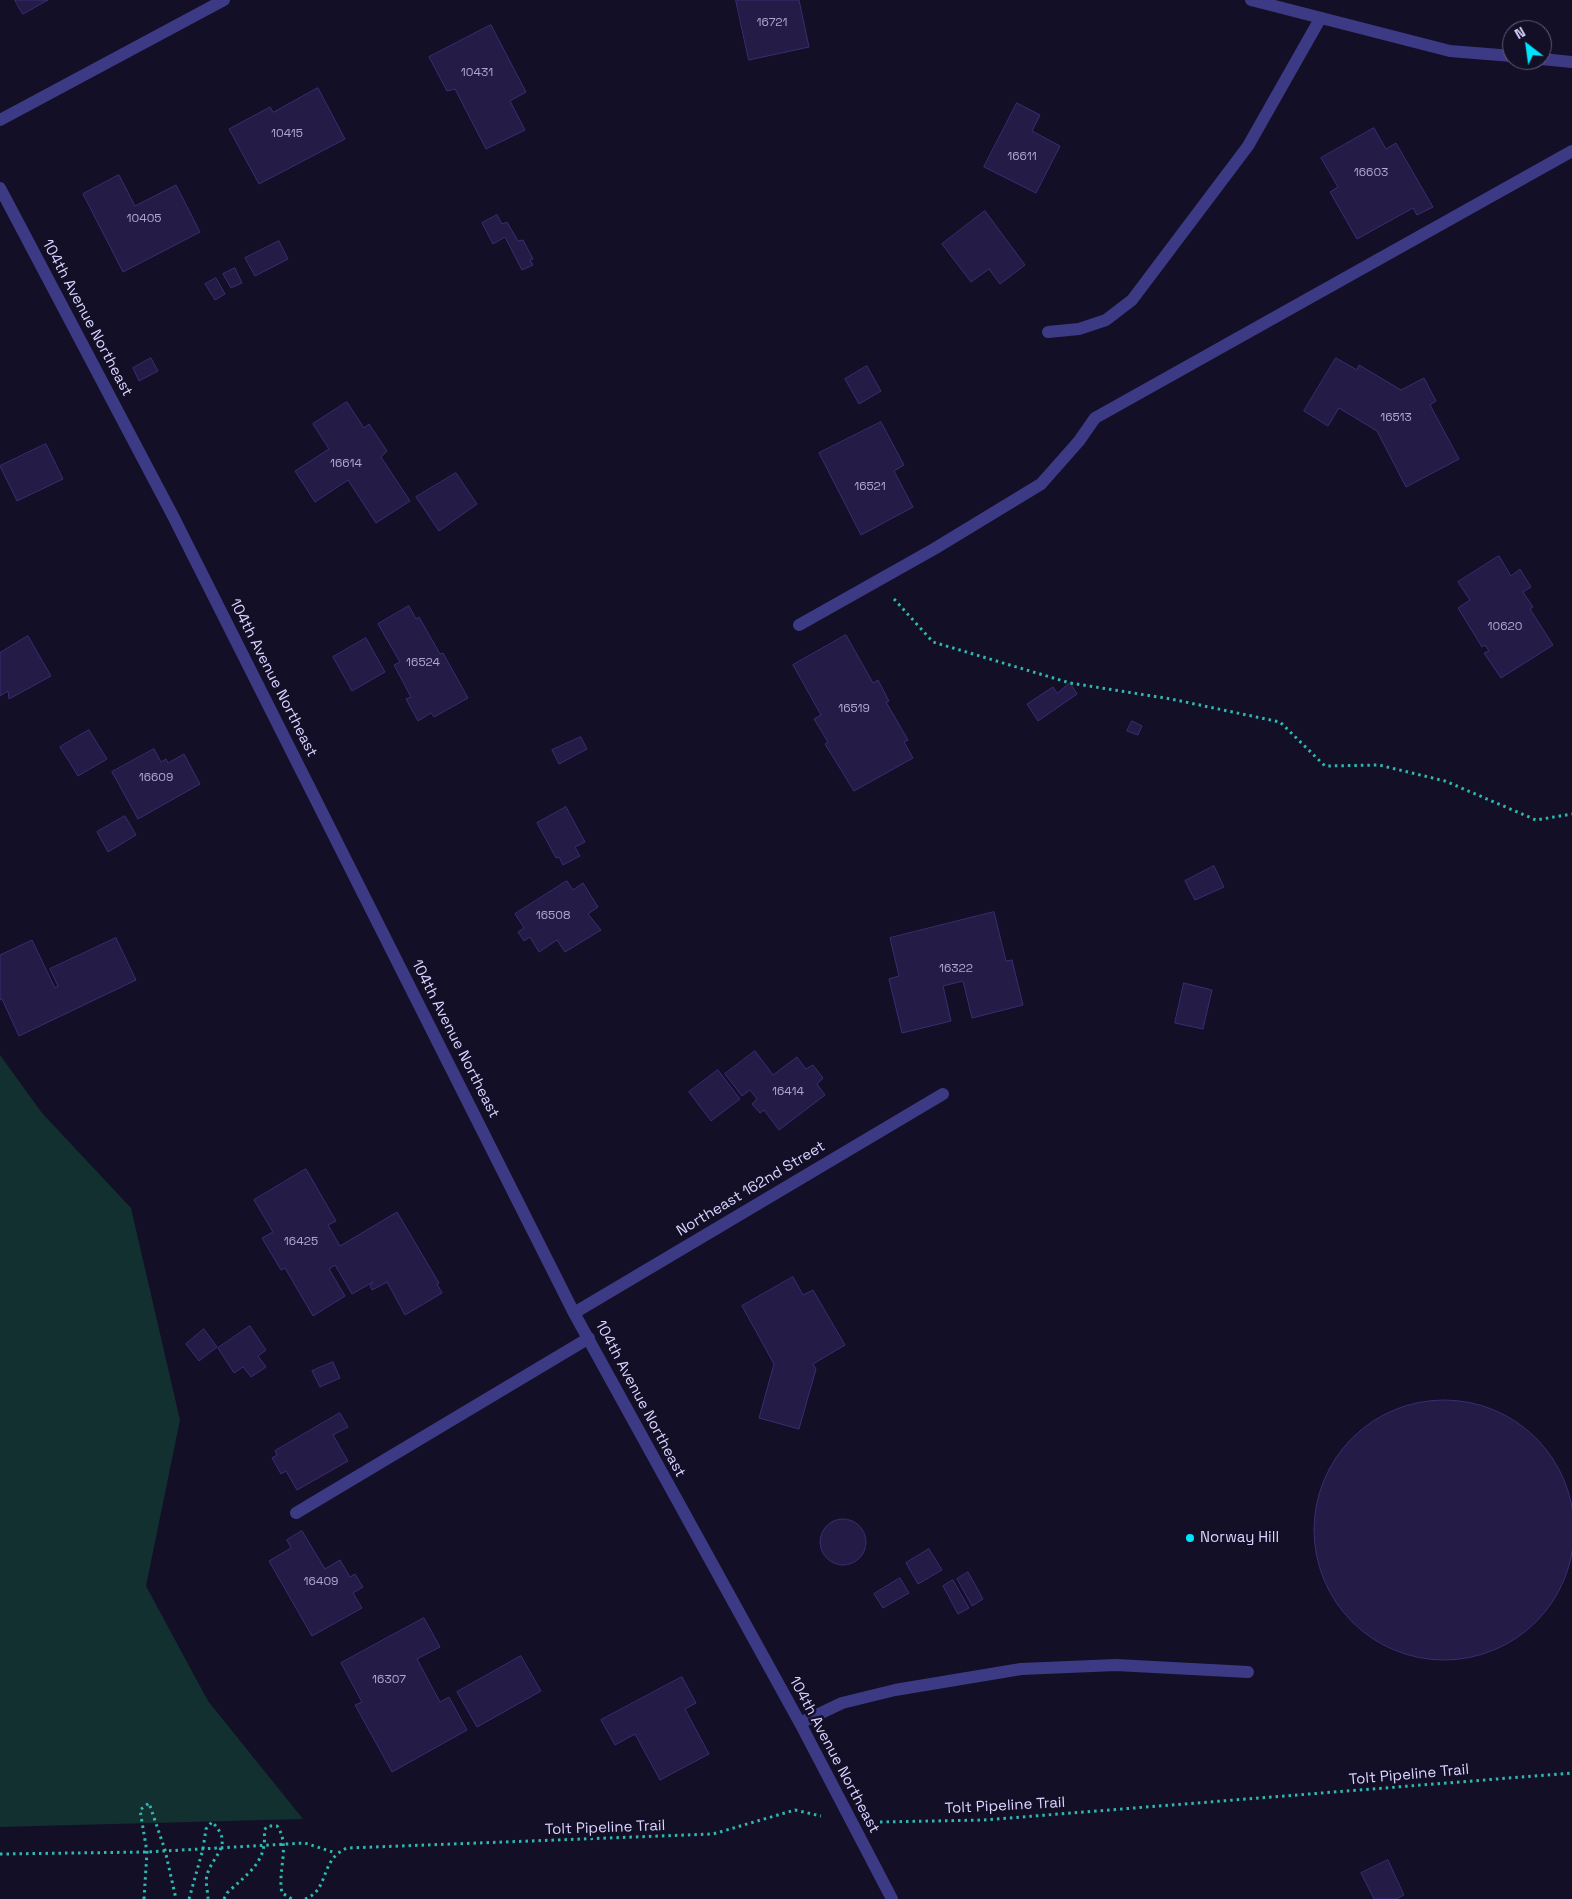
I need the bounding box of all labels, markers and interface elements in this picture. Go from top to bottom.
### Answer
house number: 16721 [756,16,788,30]
north arrow [1502,20,1552,70]
text: N [1511,23,1529,43]
house number: 10431 [461,66,493,80]
house number: 10415 [271,127,303,141]
house number: 16611 [1007,150,1037,164]
house number: 16603 [1354,166,1388,180]
house number: 10405 [126,212,162,226]
street label: 104th Avenue Northeast [38,236,136,400]
house number: 16513 [1380,411,1412,425]
house number: 16614 [330,457,362,471]
house number: 16521 [854,480,886,494]
street label: 104th Avenue Northeast [225,596,321,760]
house number: 10620 [1488,620,1522,634]
house number: 16524 [406,656,440,670]
house number: 16519 [838,702,870,716]
house number: 16609 [139,771,173,785]
house number: 16508 [536,909,570,923]
street label: 104th Avenue Northeast [407,957,503,1121]
house number: 16322 [939,962,973,976]
house number: 16414 [772,1085,804,1099]
street label: Northeast 162nd Street [674,1138,828,1240]
house number: 16425 [284,1235,318,1249]
street label: 104th Avenue Northeast [591,1317,689,1481]
place label: Norway Hill [1200,1529,1279,1547]
marker: Norway Hill [1184,1532,1196,1544]
house number: 16409 [304,1575,338,1589]
house number: 16307 [372,1673,406,1687]
street label: 104th Avenue Northeast [785,1673,883,1837]
street label: Tolt Pipeline Trail [1348,1761,1470,1789]
street label: Tolt Pipeline Trail [944,1794,1066,1818]
street label: Tolt Pipeline Trail [544,1817,666,1839]

